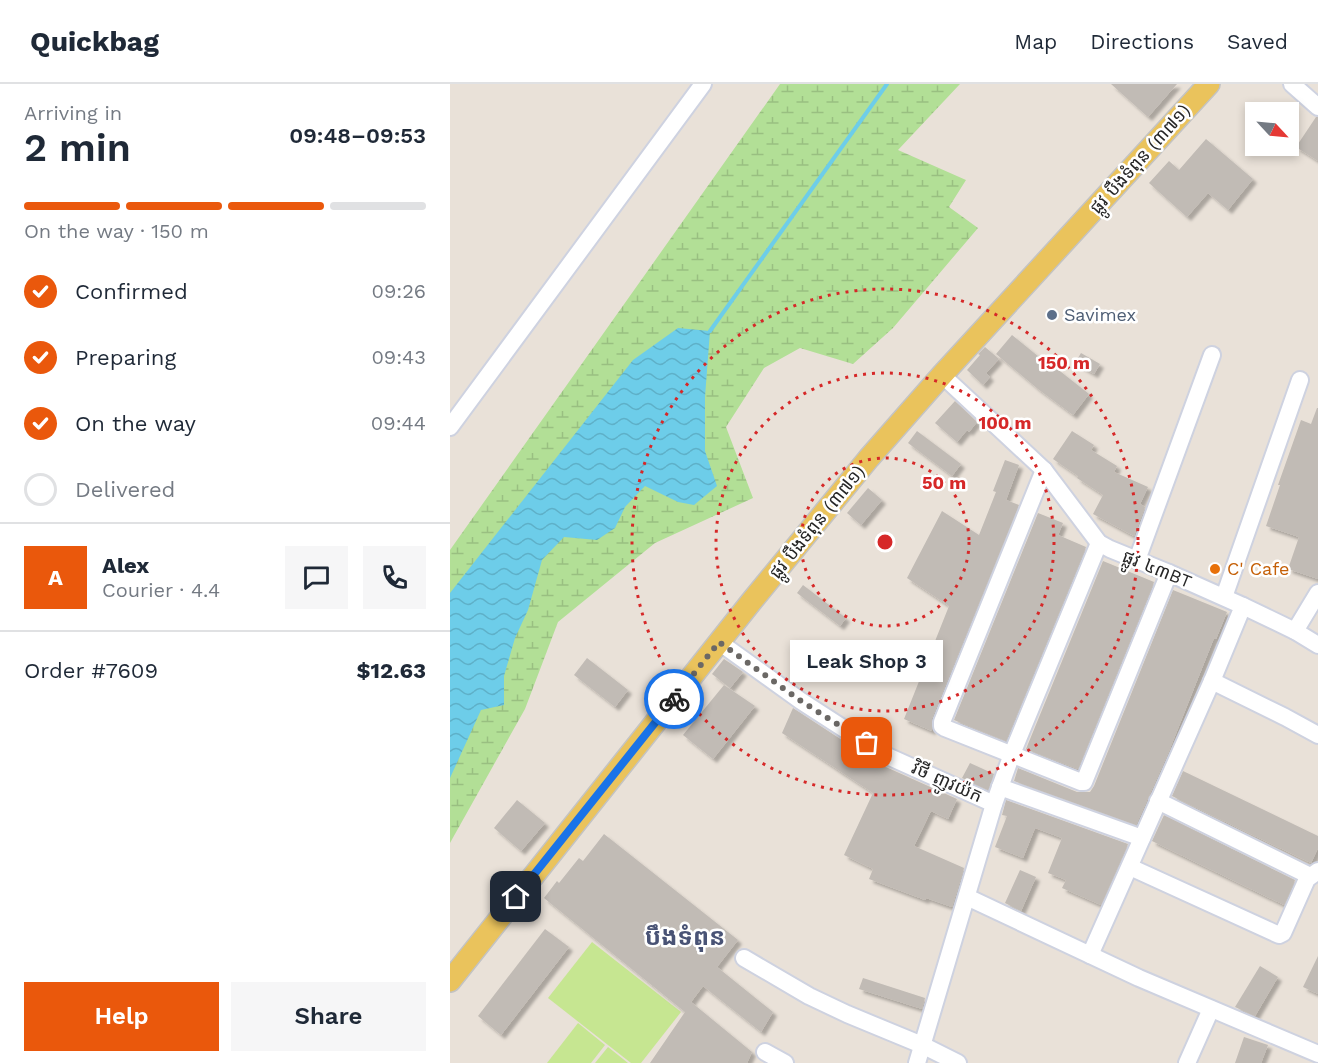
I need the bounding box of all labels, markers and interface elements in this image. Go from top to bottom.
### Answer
text: Quickbag [30,25,159,58]
text: Map [1014,29,1057,54]
text: Directions [1090,29,1194,54]
text: Saved [1227,29,1288,54]
street label: ផ្លូវ បឹងទំពុន (៣៧១) [1085,100,1199,222]
text: Arriving in [24,101,122,125]
north arrow [1245,102,1299,156]
map controls [1245,102,1299,156]
text: 09:48–09:53 [289,123,426,148]
text: 2 min [24,125,131,170]
text: On the way · 150 m [24,219,209,243]
icon: check [24,275,57,308]
text: Confirmed [75,279,188,304]
text: 09:26 [371,279,426,303]
place label: Savimex [1064,304,1136,325]
marker: Savimex [1045,308,1059,322]
icon: check [24,341,57,374]
text: Preparing [75,345,176,370]
text: 09:43 [371,345,426,369]
text: 150 m [1038,352,1090,373]
icon: check [24,407,57,440]
text: On the way [75,411,196,436]
text: 09:44 [371,411,426,435]
text: 100 m [978,412,1032,433]
street label: ផ្លូវ បឹងទំពុន (៣៧១) [765,461,874,587]
text: 50 m [922,472,966,493]
text: Delivered [75,477,175,502]
centre of rings [875,532,895,552]
street label: ផ្លូវ ៤៣BT [1117,545,1195,598]
button: chat [285,546,348,609]
button: phone [363,546,426,609]
text: Alex [102,553,149,578]
place label: C' Cafe [1227,558,1289,579]
marker: C' Cafe [1208,562,1222,576]
text: A [48,565,63,590]
text: Courier · 4.4 [102,578,220,602]
callout: Leak Shop 3 [790,641,944,683]
text: Leak Shop 3 [806,649,927,673]
text: Order #7609 [24,658,158,683]
text: $12.63 [356,658,426,683]
courier [644,669,704,729]
icon: bike [658,683,691,716]
pin [841,717,892,768]
icon: bag [850,726,883,759]
street label: វិថី ញូវយ៉ក [905,756,986,812]
pin [490,871,541,922]
icon: home [499,880,532,913]
district label: បឹងទំពុន [645,923,725,952]
button: Help [24,982,219,1051]
button: Share [231,982,426,1051]

